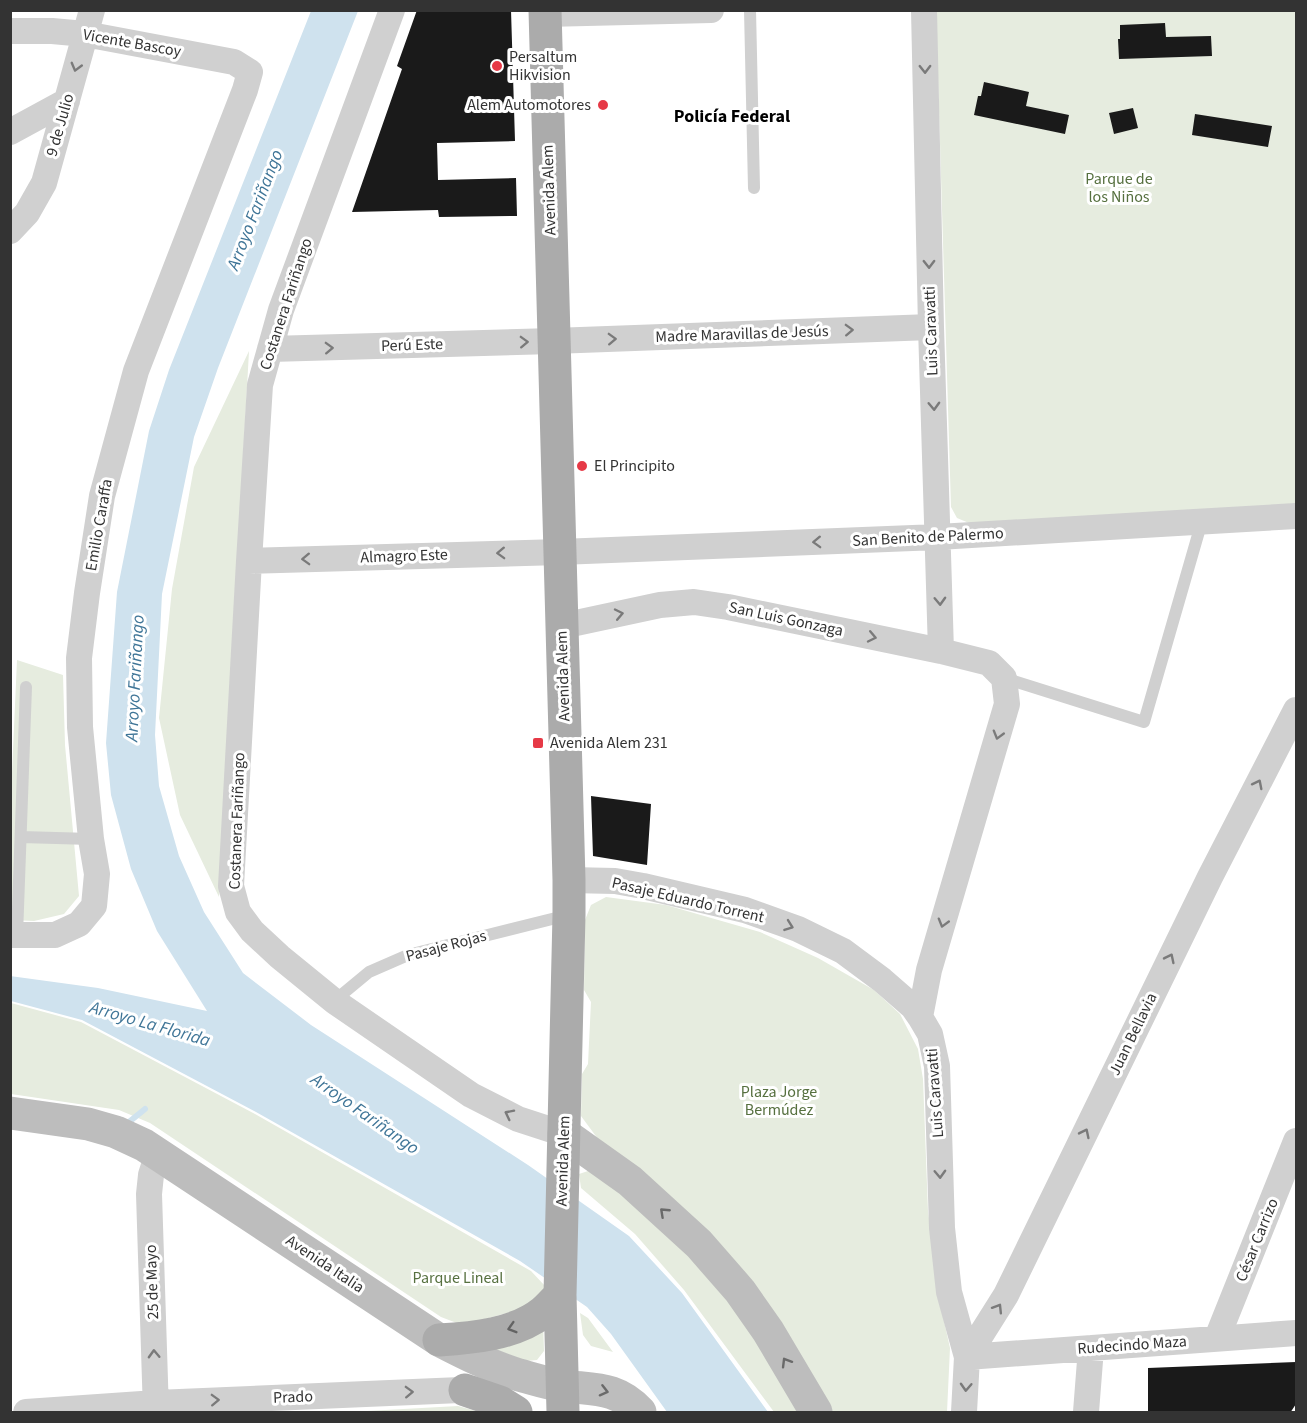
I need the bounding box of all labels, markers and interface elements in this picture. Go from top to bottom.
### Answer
street label: Vicente Bascoy [81,24,183,63]
place label: Persaltum Hikvision [509,46,577,86]
marker: Persaltum Hikvision [490,59,504,73]
one-way arrow [71,61,83,72]
one-way arrow [919,64,931,73]
street label: 9 de Julio [41,91,79,159]
place label: Alem Automotores [467,94,591,116]
marker: Alem Automotores [596,98,610,112]
district label: Policía Federal [674,104,790,129]
street label: Avenida Alem [536,144,562,236]
water label: Arroyo Fariñango [220,146,289,275]
park label: Parque de los Niños [1085,168,1153,208]
street label: Costanera Fariñango [254,235,318,373]
one-way arrow [923,259,936,268]
street label: Luis Caravatti [918,286,944,376]
street label: Madre Maravillas de Jesús [655,320,829,348]
one-way arrow [844,323,853,336]
street label: Perú Este [381,333,443,357]
one-way arrow [607,333,616,346]
one-way arrow [519,336,528,349]
one-way arrow [324,341,333,354]
one-way arrow [927,402,940,411]
place label: El Principito [594,455,675,477]
marker: El Principito [575,459,589,473]
street label: Emilio Caraffa [80,477,118,573]
street label: San Benito de Palermo [852,522,1004,552]
one-way arrow [812,535,821,548]
street label: Almagro Este [360,543,448,569]
one-way arrow [497,547,506,560]
one-way arrow [302,553,311,566]
street label: San Luis Gonzaga [727,596,845,642]
one-way arrow [933,597,946,606]
one-way arrow [614,608,624,621]
water label: Arroyo Fariñango [119,614,151,743]
street label: Avenida Alem [550,630,576,722]
one-way arrow [867,630,877,643]
one-way arrow [993,729,1005,740]
place label: Avenida Alem 231 [550,732,668,754]
marker: Avenida Alem 231 [531,736,545,750]
street label: Costanera Fariñango [224,752,250,890]
one-way arrow [1251,780,1262,790]
street label: Pasaje Eduardo Torrent [610,872,767,928]
one-way arrow [938,917,950,927]
one-way arrow [783,919,794,932]
street label: Pasaje Rojas [403,925,489,967]
one-way arrow [1163,953,1175,964]
street label: Juan Bellavia [1104,989,1162,1079]
water label: Arroyo La Florida [86,995,214,1053]
street label: Luis Caravatti [921,1047,949,1139]
water label: Arroyo Fariñango [305,1067,424,1161]
park label: Plaza Jorge Bermúdez [741,1081,817,1121]
one-way arrow [505,1110,516,1122]
street label: Avenida Alem [550,1115,576,1207]
one-way arrow [1078,1129,1089,1140]
one-way arrow [934,1170,947,1179]
street label: César Carrizo [1230,1195,1284,1285]
one-way arrow [660,1208,671,1219]
street label: Avenida Italia [281,1230,369,1298]
street label: 25 de Mayo [140,1244,164,1320]
park label: Parque Lineal [413,1267,503,1289]
one-way arrow [991,1304,1003,1314]
one-way arrow [507,1321,518,1333]
street label: Rudecindo Maza [1077,1330,1187,1360]
one-way arrow [148,1350,161,1359]
one-way arrow [782,1358,794,1368]
one-way arrow [959,1383,972,1392]
one-way arrow [599,1384,609,1397]
street label: Prado [273,1385,313,1409]
one-way arrow [405,1385,414,1398]
one-way arrow [210,1394,219,1407]

